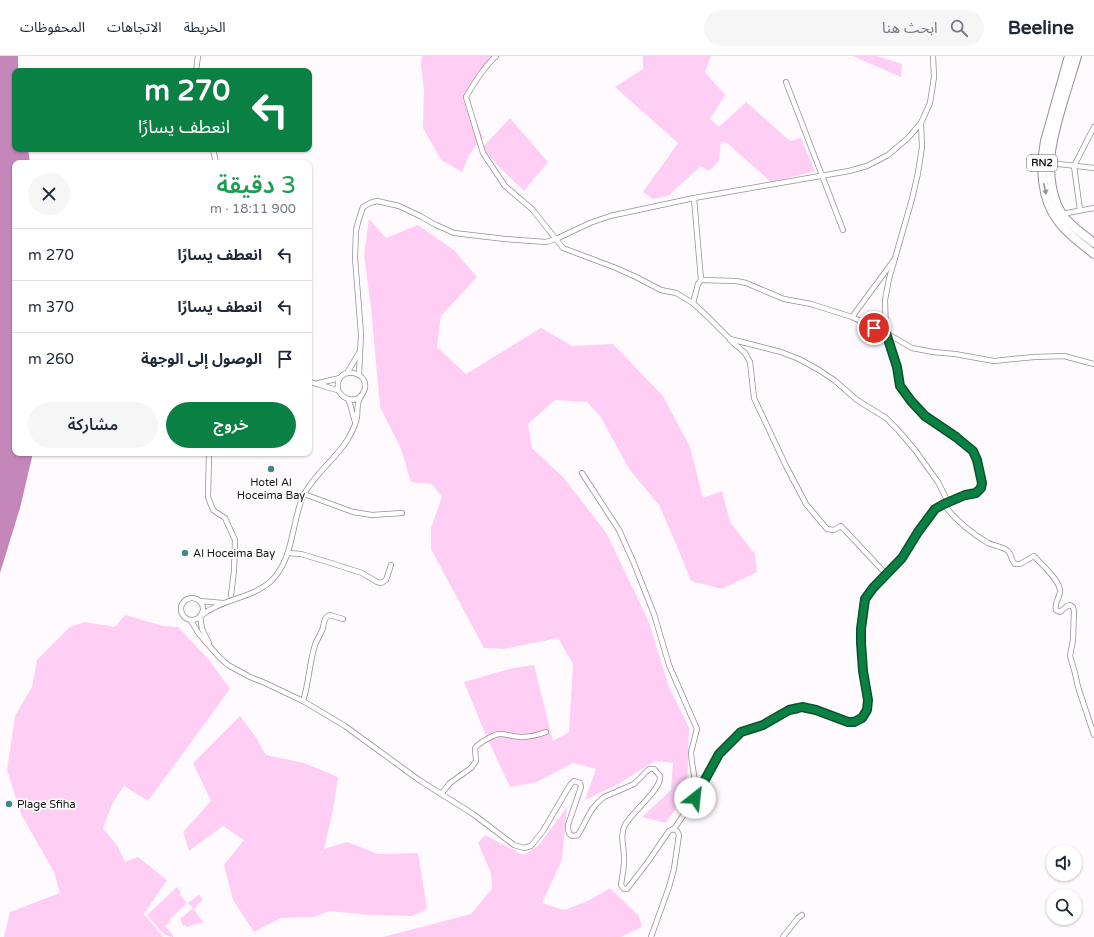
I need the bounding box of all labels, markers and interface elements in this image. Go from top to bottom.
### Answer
search box [704,10,984,46]
icon: search [948,17,970,39]
text: Beeline [1008,17,1074,39]
text: المحفوظات [20,19,85,36]
text: الاتجاهات [107,19,162,36]
text: الخريطة [184,19,226,36]
text: ابحث هنا [882,19,938,37]
text: 270 m [144,74,230,108]
icon: left [244,84,296,136]
text: انعطف يسارًا [138,116,230,138]
road number: RN2 [1027,155,1057,171]
text: 3 دقيقة [216,171,296,200]
button: close [28,173,70,215]
one-way arrow [1042,183,1048,195]
text: 900 m · 18:11 [210,201,296,217]
icon: left [274,244,296,266]
text: 270 m [28,246,74,264]
text: انعطف يسارًا [178,246,262,264]
icon: left [274,296,296,318]
text: 370 m [28,298,74,316]
text: انعطف يسارًا [178,298,262,316]
pin [857,311,891,345]
icon: arrive [863,317,885,339]
icon: arrive [274,348,296,370]
text: 260 m [28,350,74,368]
text: الوصول إلى الوجهة [141,350,262,368]
button: مشاركة [28,402,158,448]
button: خروج [166,402,296,448]
marker: Hotel Al Hoceima Bay [266,464,276,474]
place label: Hotel Al Hoceima Bay [237,476,305,502]
place label: Al Hoceima Bay [193,547,275,560]
marker: Al Hoceima Bay [180,548,190,558]
position arrow [674,777,716,819]
place label: Plage Sfiha [17,798,76,811]
marker: Plage Sfiha [4,799,14,809]
map controls [1046,845,1082,925]
button: sound [1046,845,1082,881]
button: search [1046,889,1082,925]

